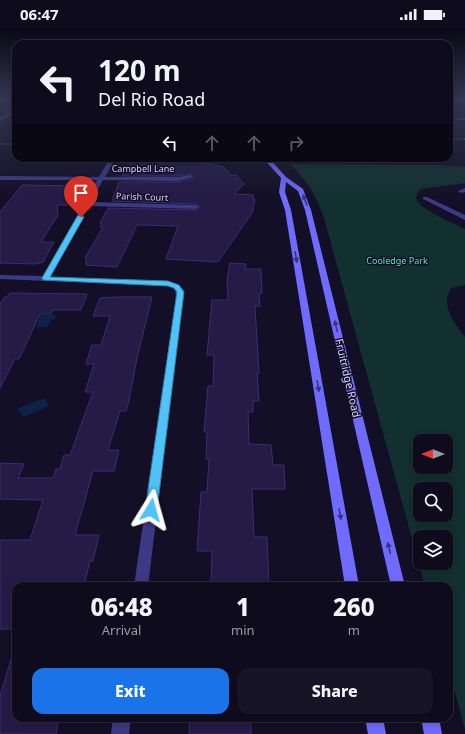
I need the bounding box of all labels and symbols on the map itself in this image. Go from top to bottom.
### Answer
street label: Campbell Lane [112,162,174,175]
pin [64,176,98,217]
street label: Parish Court [116,189,169,204]
one-way arrow [301,194,307,206]
one-way arrow [293,251,299,263]
park label: Cooledge Park [366,254,428,267]
one-way arrow [333,320,339,332]
street label: Fruitridge Road [332,337,365,419]
one-way arrow [315,379,321,392]
north arrow [413,434,453,474]
position arrow [130,489,172,531]
one-way arrow [337,508,343,520]
one-way arrow [386,542,392,554]

